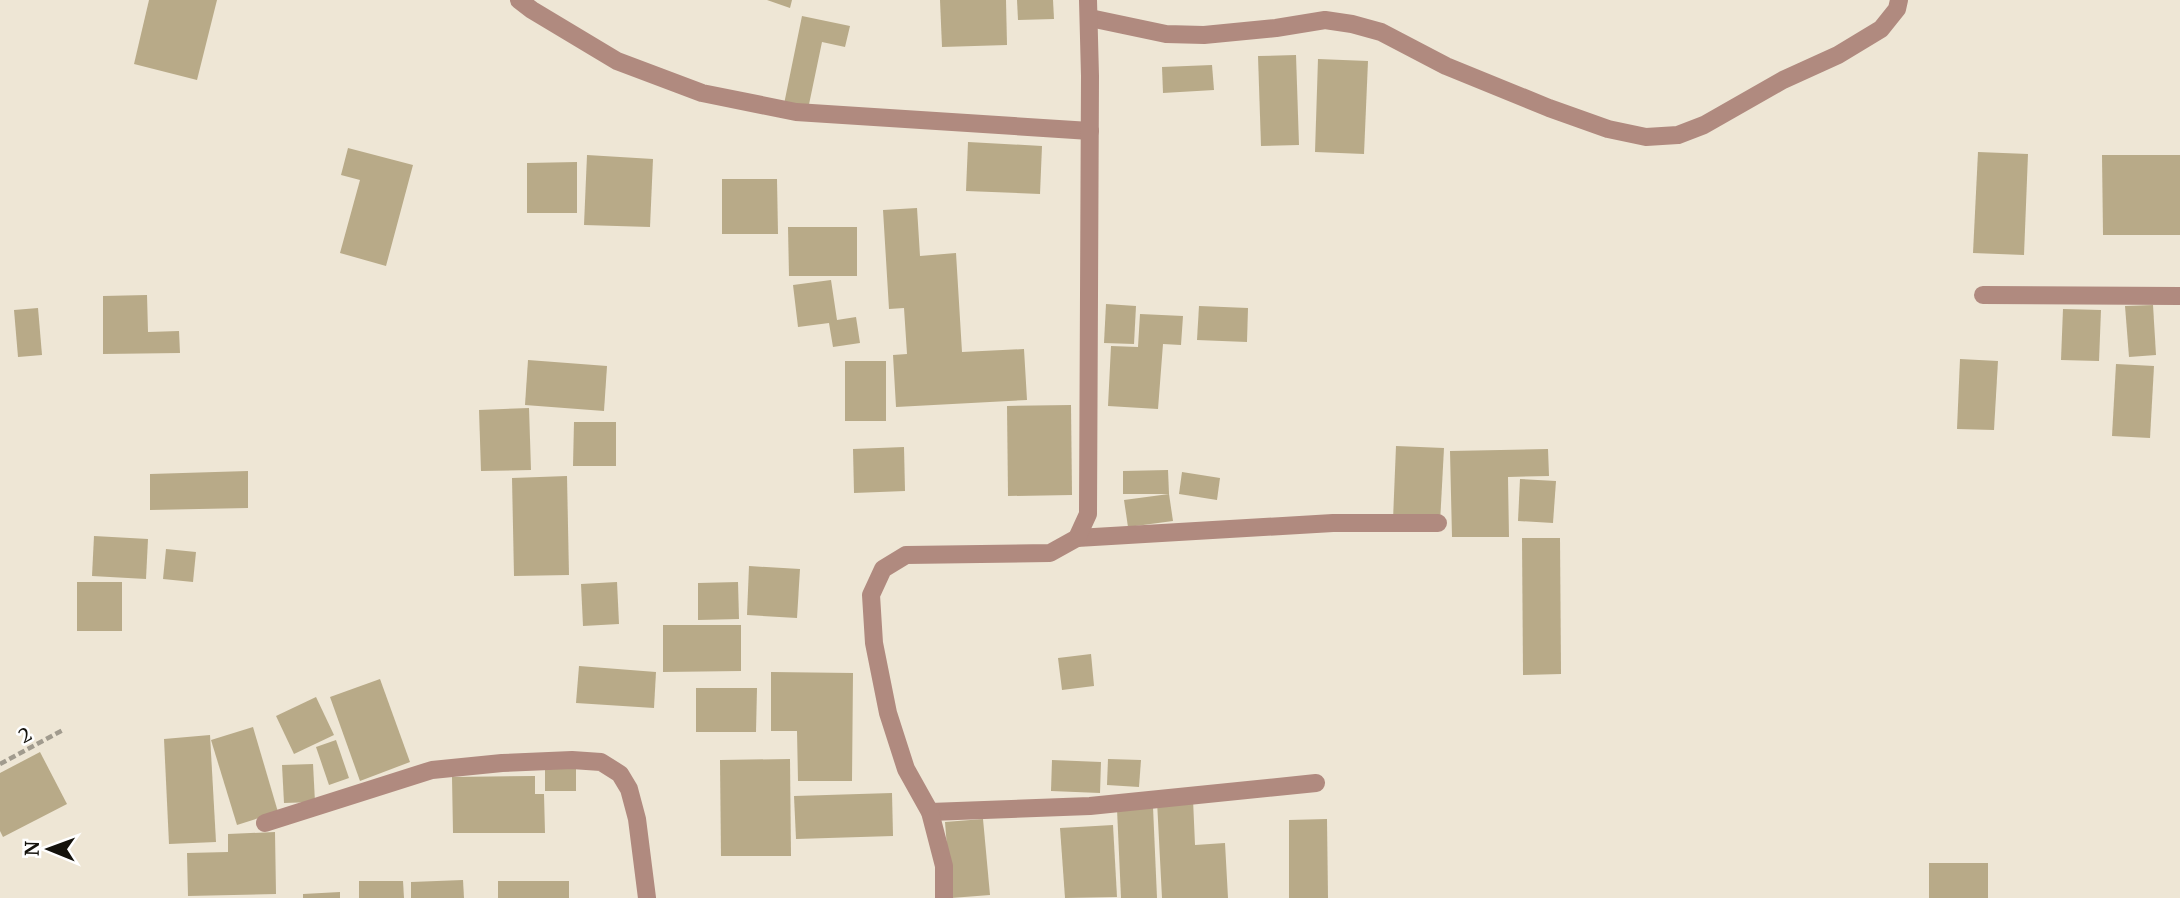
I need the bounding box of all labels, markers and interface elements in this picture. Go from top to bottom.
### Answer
street label: 2 [14,722,36,748]
north arrow [14,814,84,884]
text: N [20,841,44,856]

